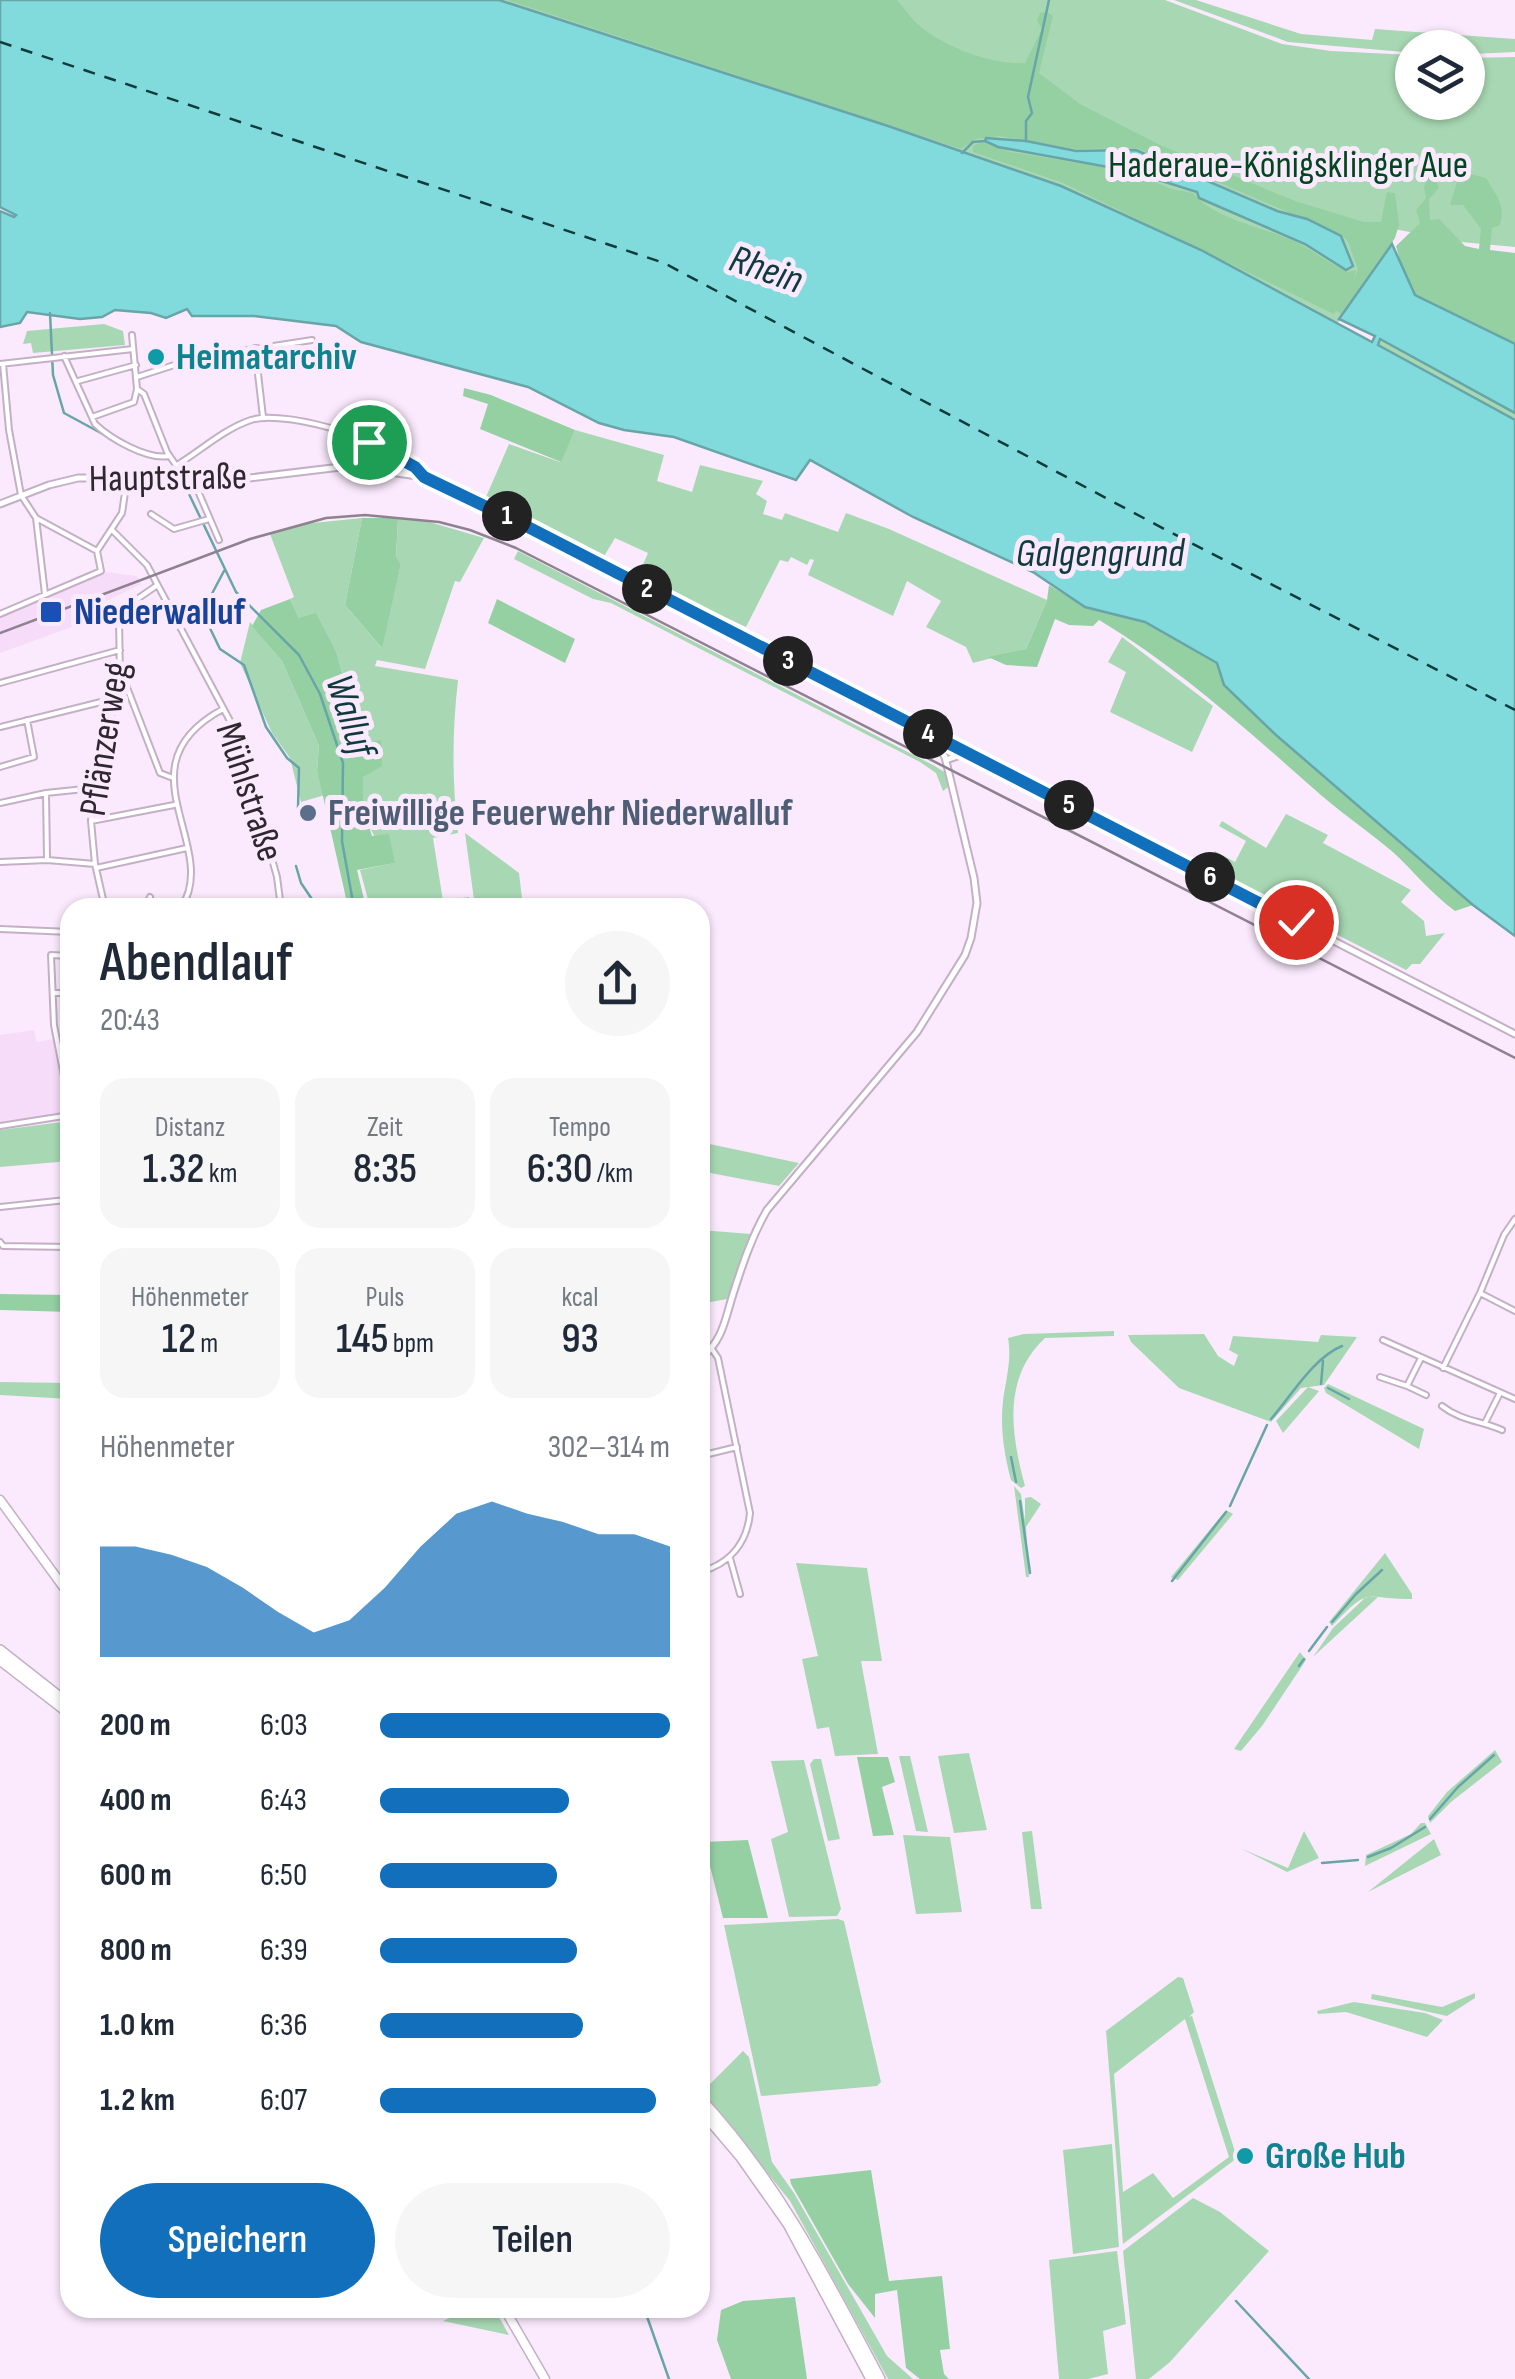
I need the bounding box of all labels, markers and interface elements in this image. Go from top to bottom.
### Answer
map controls [1395,30,1485,120]
button: layers [1395,30,1485,120]
park label: Haderaue-Königsklinger Aue [1108,143,1468,188]
water label: Rhein [723,235,809,305]
place label: Heimatarchiv [176,335,357,380]
marker: Heimatarchiv [145,346,167,368]
pin [327,400,412,485]
icon: arrive [342,415,397,470]
street label: Hauptstraße [88,454,248,502]
pin: 1 [482,491,532,541]
text: 1 [502,499,512,532]
water label: Galgengrund [1016,530,1186,578]
pin: 2 [622,564,672,614]
text: 2 [641,572,653,605]
place label: Niederwalluf [74,590,246,635]
marker: Niederwalluf [38,599,64,625]
pin: 3 [763,636,813,686]
text: 3 [782,644,794,677]
street label: Pflänzerweg [71,659,139,819]
water label: Walluf [314,669,387,766]
pin: 4 [903,709,953,759]
street label: Mühlstraße [205,717,293,867]
text: 4 [921,717,935,750]
pin: 5 [1044,780,1094,830]
text: 5 [1063,788,1075,821]
place label: Freiwillige Feuerwehr Niederwalluf [328,791,793,836]
marker: Freiwillige Feuerwehr Niederwalluf [297,802,319,824]
pin: 6 [1185,852,1235,902]
text: 6 [1203,860,1217,893]
pin [1254,880,1339,965]
icon: check [1269,895,1324,950]
text: Abendlauf [100,930,293,997]
button: share [565,931,670,1036]
text: 20:43 [100,1001,160,1040]
text: Distanz [155,1111,225,1144]
text: Zeit [367,1111,403,1144]
text: Tempo [549,1111,611,1144]
text: 1.32 [142,1144,204,1195]
text: 8:35 [353,1144,417,1195]
text: 6:30 [527,1144,592,1195]
text: km [204,1157,238,1190]
text: /km [592,1157,633,1190]
text: Höhenmeter [131,1281,249,1314]
text: Puls [366,1281,404,1314]
text: kcal [561,1281,599,1314]
text: 12 [162,1314,196,1365]
text: 145 [336,1314,388,1365]
text: 93 [561,1314,599,1365]
text: m [196,1327,218,1360]
text: bpm [388,1327,434,1360]
text: Höhenmeter [100,1428,235,1467]
text: 302–314 m [548,1428,670,1467]
text: 200 m [100,1706,171,1745]
text: 6:03 [260,1706,308,1745]
text: 400 m [100,1781,172,1820]
text: 6:43 [260,1781,307,1820]
text: 600 m [100,1856,172,1895]
text: 6:50 [260,1856,307,1895]
text: 800 m [100,1931,172,1970]
text: 6:39 [260,1931,308,1970]
text: 1.0 km [100,2006,175,2045]
text: 6:36 [260,2006,307,2045]
text: 1.2 km [100,2081,175,2120]
text: 6:07 [260,2081,307,2120]
place label: Große Hub [1265,2134,1406,2179]
marker: Große Hub [1234,2145,1256,2167]
button: Speichern [100,2183,375,2298]
button: Teilen [395,2183,670,2298]

